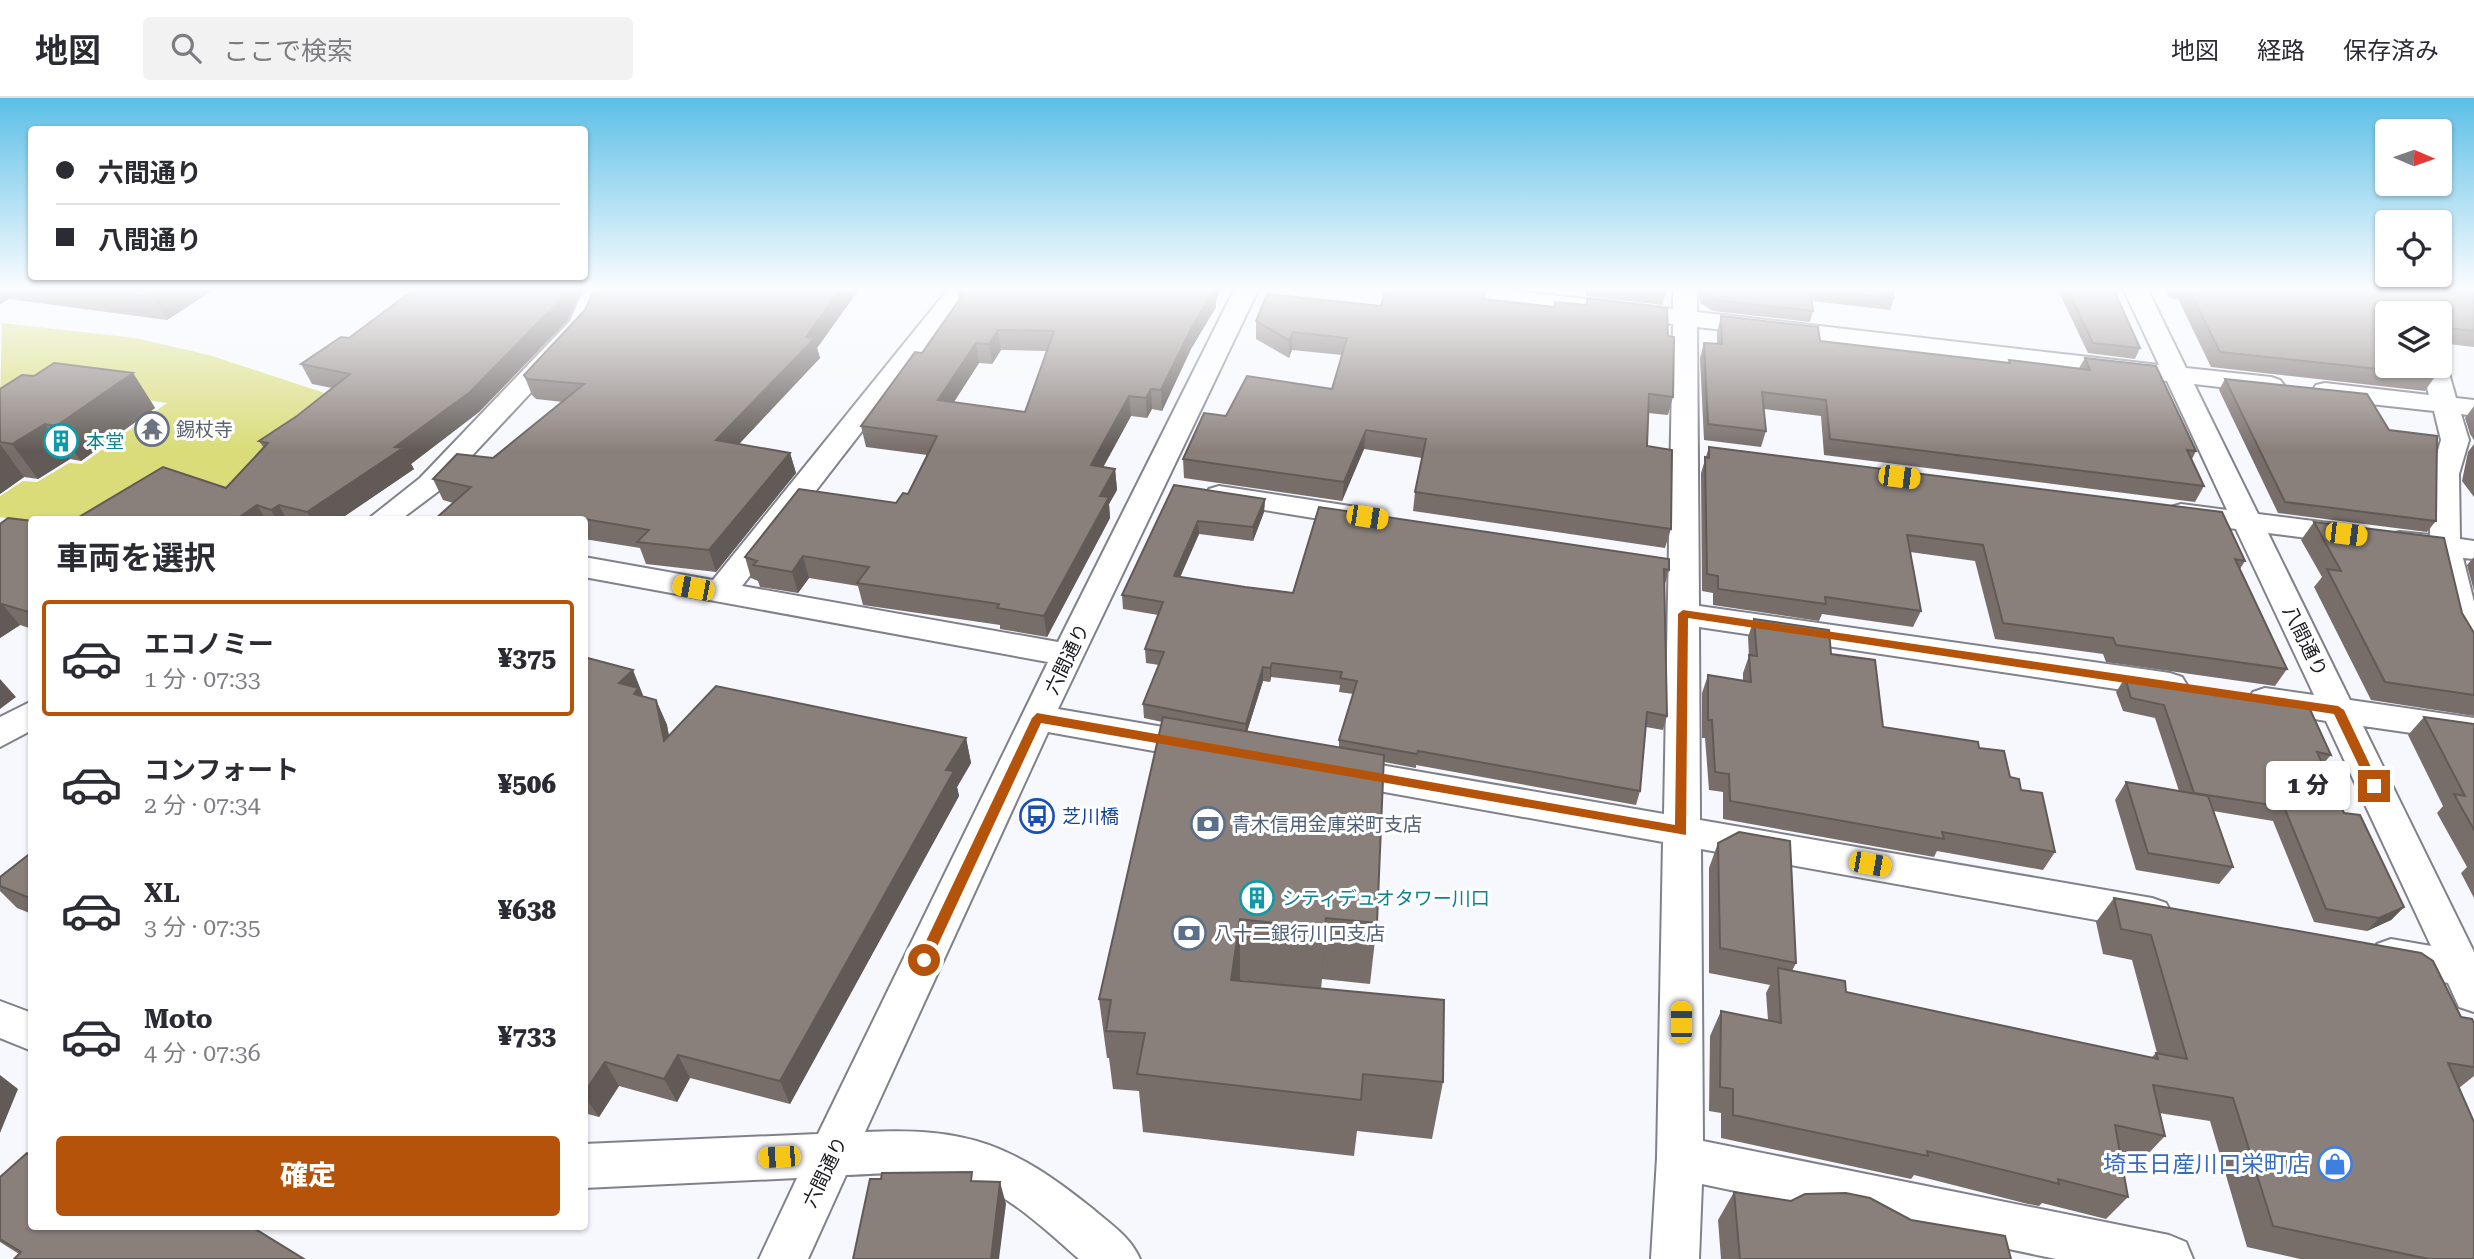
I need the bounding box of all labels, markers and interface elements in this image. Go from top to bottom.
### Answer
search box [143,17,633,80]
icon: search [167,29,205,67]
text: 地図 [35,31,101,70]
text: ここで検索 [223,36,353,66]
text: 地図 [2171,37,2219,65]
text: 経路 [2257,37,2305,65]
text: 保存済み [2343,37,2439,65]
north arrow [2375,119,2452,196]
map controls [2375,119,2452,378]
text: 六間通り [98,158,202,188]
button: locate [2375,210,2452,287]
text: 八間通り [98,225,202,255]
button: layers [2375,301,2452,378]
temple icon: 錫杖寺 [133,410,171,448]
place label: 錫杖寺 [176,418,233,441]
building icon: 本堂 [42,422,80,460]
place label: 本堂 [86,430,124,453]
car [1877,464,1922,490]
car [1345,503,1390,531]
car [2324,521,2369,547]
text: 車両を選択 [56,539,216,577]
car [671,574,716,602]
street label: 八間通り [2278,602,2332,680]
street label: 六間通り [1040,620,1094,698]
icon: car [60,627,123,690]
text: エコノミー [144,629,274,659]
text: ¥375 [498,643,556,673]
text: 1 分 · 07:33 [144,666,261,693]
icon: car [60,753,123,816]
text: コンフォート [144,755,299,785]
callout: 1 分 [2266,762,2350,810]
text: ¥506 [498,769,556,799]
route end [2358,770,2390,802]
text: 1 分 [2287,772,2329,799]
text: 2 分 · 07:34 [144,792,261,819]
bus stop icon: 芝川橋 [1018,797,1056,835]
place label: 芝川橋 [1062,805,1119,828]
bank icon: 青木信用金庫栄町支店 [1189,805,1227,843]
place label: 青木信用金庫栄町支店 [1232,813,1422,836]
car [1848,850,1893,878]
text: XL [144,878,180,908]
icon: car [60,879,123,942]
building icon: シティデュオタワー川口 [1238,879,1276,917]
place label: シティデュオタワー川口 [1282,887,1490,910]
text: ¥638 [498,895,556,925]
text: 3 分 · 07:35 [144,914,261,941]
bank icon: 八十二銀行川口支店 [1170,914,1208,952]
place label: 八十二銀行川口支店 [1214,922,1385,945]
route start [908,944,940,976]
car [1671,1001,1692,1043]
text: Moto [144,1004,213,1034]
icon: car [60,1005,123,1068]
text: ¥733 [498,1021,556,1051]
text: 4 分 · 07:36 [144,1040,261,1067]
street label: 六間通り [798,1133,852,1211]
button: 確定 [56,1136,560,1216]
car [758,1145,801,1169]
shop icon: 埼玉日産川口栄町店 [2316,1145,2354,1183]
place label: 埼玉日産川口栄町店 [2103,1151,2310,1178]

